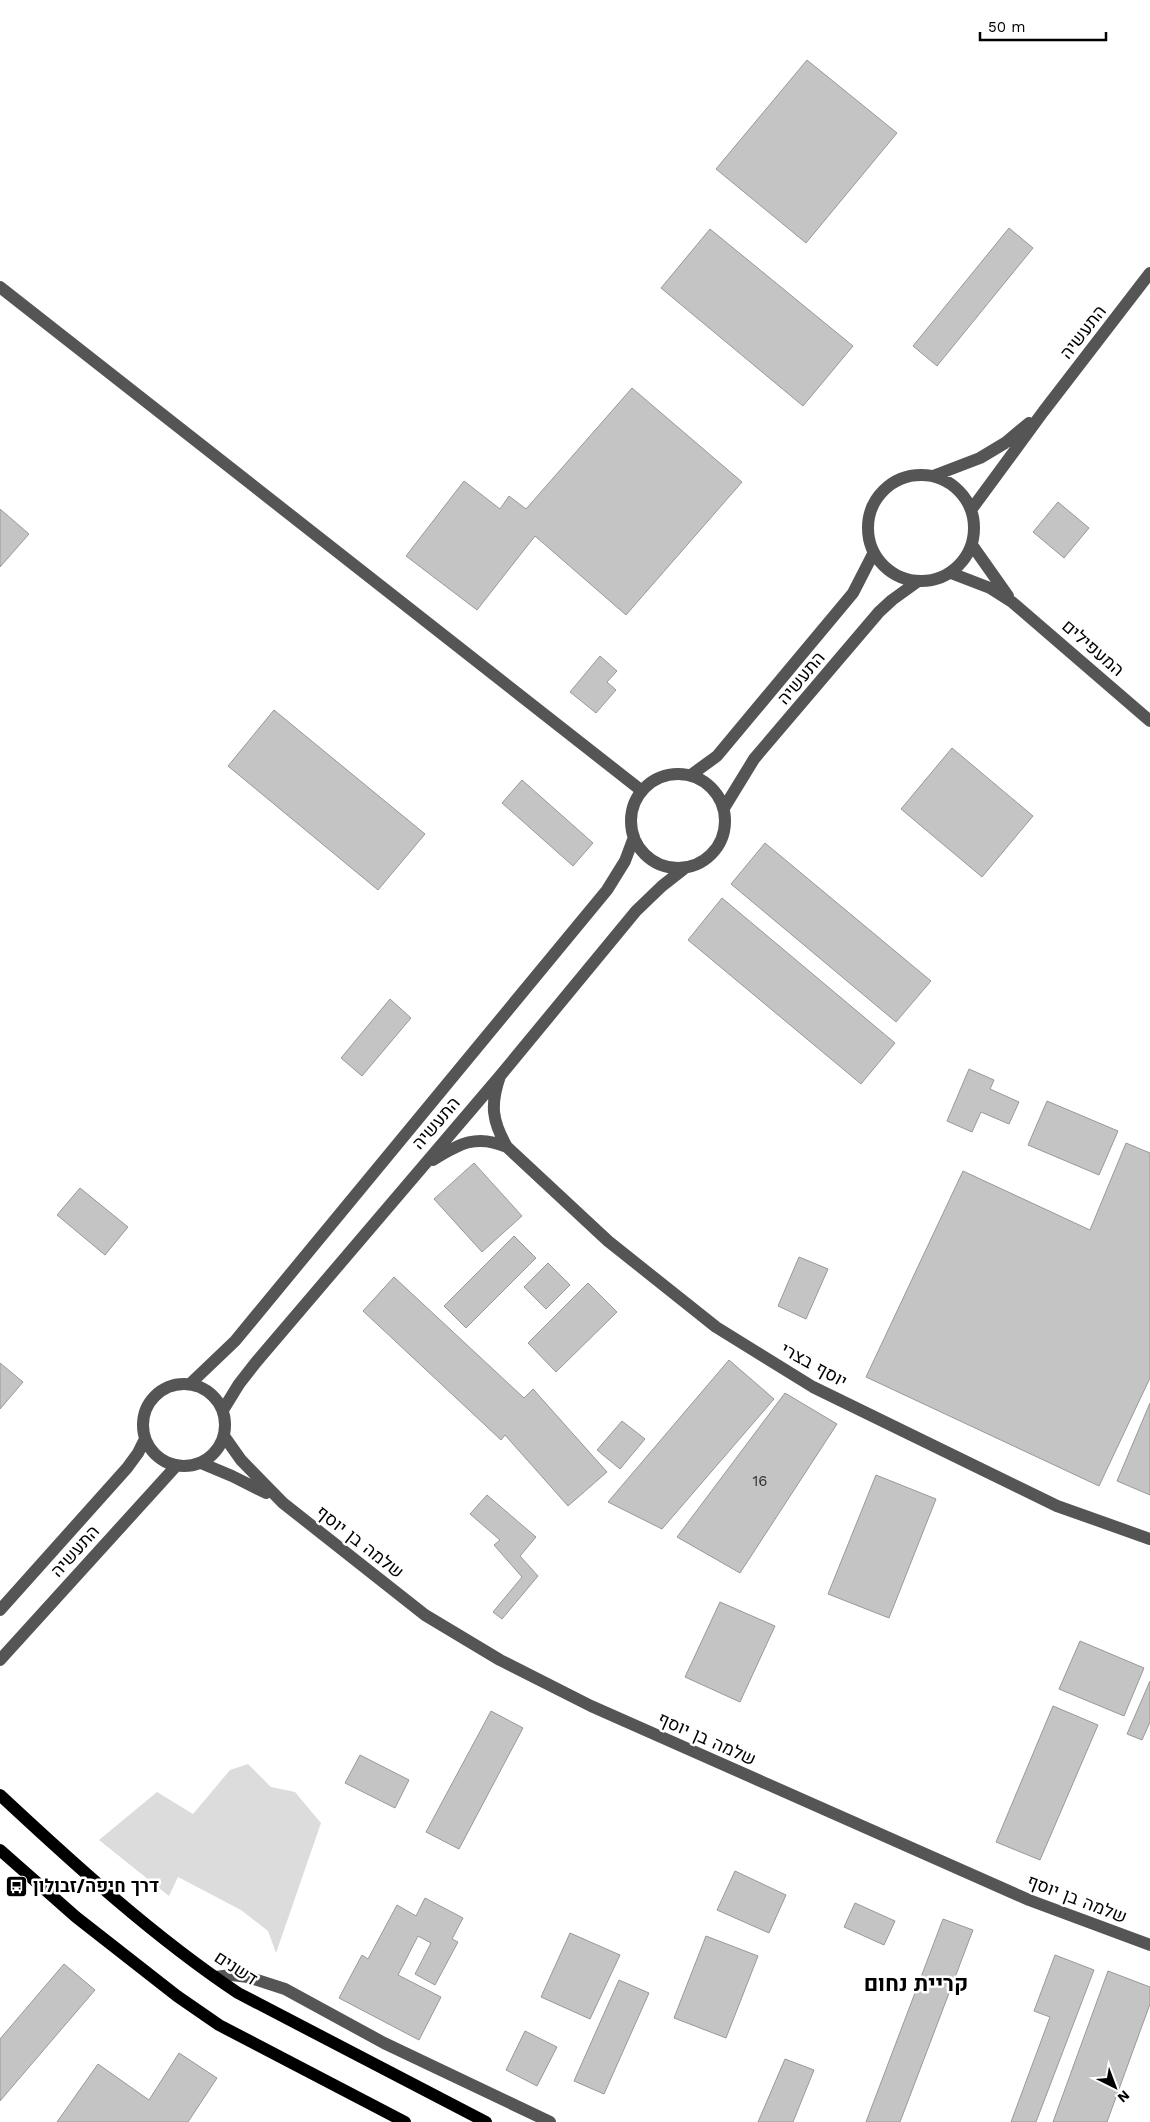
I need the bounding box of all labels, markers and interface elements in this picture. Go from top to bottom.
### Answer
scale bar [980,10,1106,42]
text: 50 m [988,18,1025,36]
street label: התעשיה [1055,301,1110,363]
street label: המעפילים [1058,615,1129,680]
street label: התעשיה [772,647,829,708]
street label: התעשיה [407,1092,464,1153]
street label: יוסף בצרי [777,1338,851,1391]
house number: 16 [753,1472,767,1490]
street label: שלמה בן יוסף [312,1501,408,1582]
street label: התעשיה [46,1520,103,1581]
street label: שלמה בן יוסף [655,1708,760,1770]
street label: שלמה בן יוסף [1024,1870,1130,1927]
bus stop icon: דרך חיפה/זבולון [5,1874,29,1898]
place label: דרך חיפה/זבולון [33,1875,159,1896]
street label: דשנים [211,1946,262,1989]
district label: קריית נחום [864,1971,968,1996]
north arrow [1090,2062,1140,2112]
text: N [1114,2087,1133,2106]

